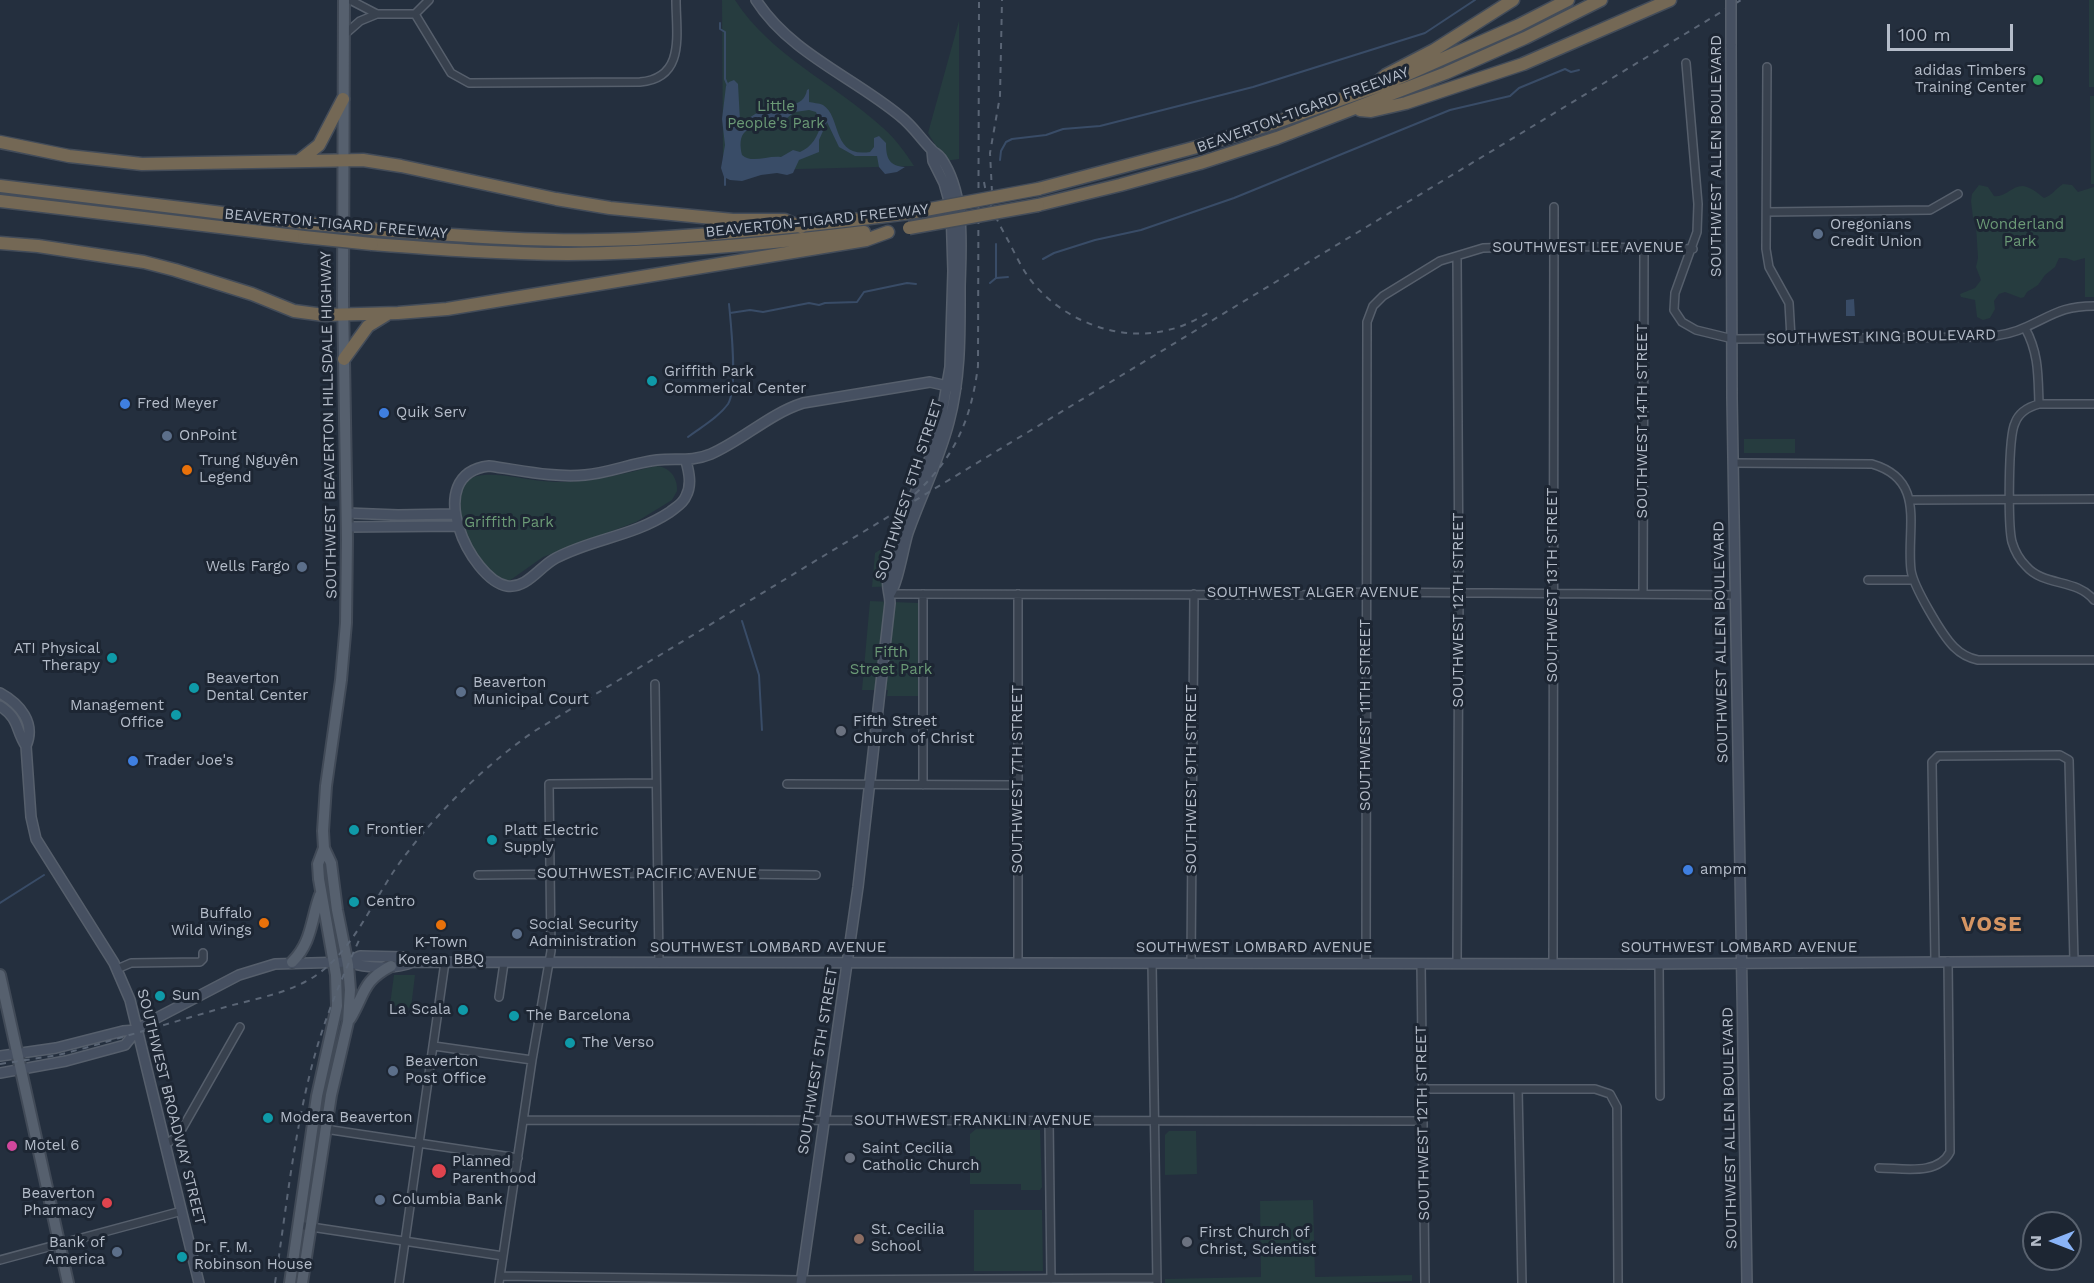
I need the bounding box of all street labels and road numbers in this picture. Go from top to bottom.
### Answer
street label: SOUTHWEST ALLEN BOULEVARD [1708,35,1726,277]
street label: BEAVERTON-TIGARD FREEWAY [1195,63,1411,157]
street label: BEAVERTON-TIGARD FREEWAY [705,200,929,242]
street label: BEAVERTON-TIGARD FREEWAY [223,205,449,243]
street label: SOUTHWEST LEE AVENUE [1492,239,1684,257]
street label: SOUTHWEST BEAVERTON HILLSDALE HIGHWAY [317,251,341,599]
street label: SOUTHWEST 14TH STREET [1634,323,1652,519]
street label: SOUTHWEST KING BOULEVARD [1766,326,1996,348]
street label: SOUTHWEST 5TH STREET [871,397,947,583]
street label: SOUTHWEST 13TH STREET [1544,487,1562,683]
street label: SOUTHWEST 12TH STREET [1450,512,1468,708]
street label: SOUTHWEST ALLEN BOULEVARD [1710,521,1732,763]
street label: SOUTHWEST ALGER AVENUE [1207,584,1419,602]
street label: SOUTHWEST 11TH STREET [1357,619,1375,811]
street label: SOUTHWEST 9TH STREET [1183,684,1201,874]
street label: SOUTHWEST 7TH STREET [1009,685,1027,873]
street label: SOUTHWEST PACIFIC AVENUE [537,865,757,883]
street label: SOUTHWEST LOMBARD AVENUE [650,939,886,957]
street label: SOUTHWEST LOMBARD AVENUE [1136,939,1372,957]
street label: SOUTHWEST LOMBARD AVENUE [1621,939,1857,957]
street label: SOUTHWEST 5TH STREET [794,966,842,1156]
street label: SOUTHWEST BROADWAY STREET [133,987,209,1227]
street label: SOUTHWEST ALLEN BOULEVARD [1719,1007,1741,1249]
street label: SOUTHWEST 12TH STREET [1412,1025,1434,1221]
street label: SOUTHWEST FRANKLIN AVENUE [854,1112,1092,1130]

